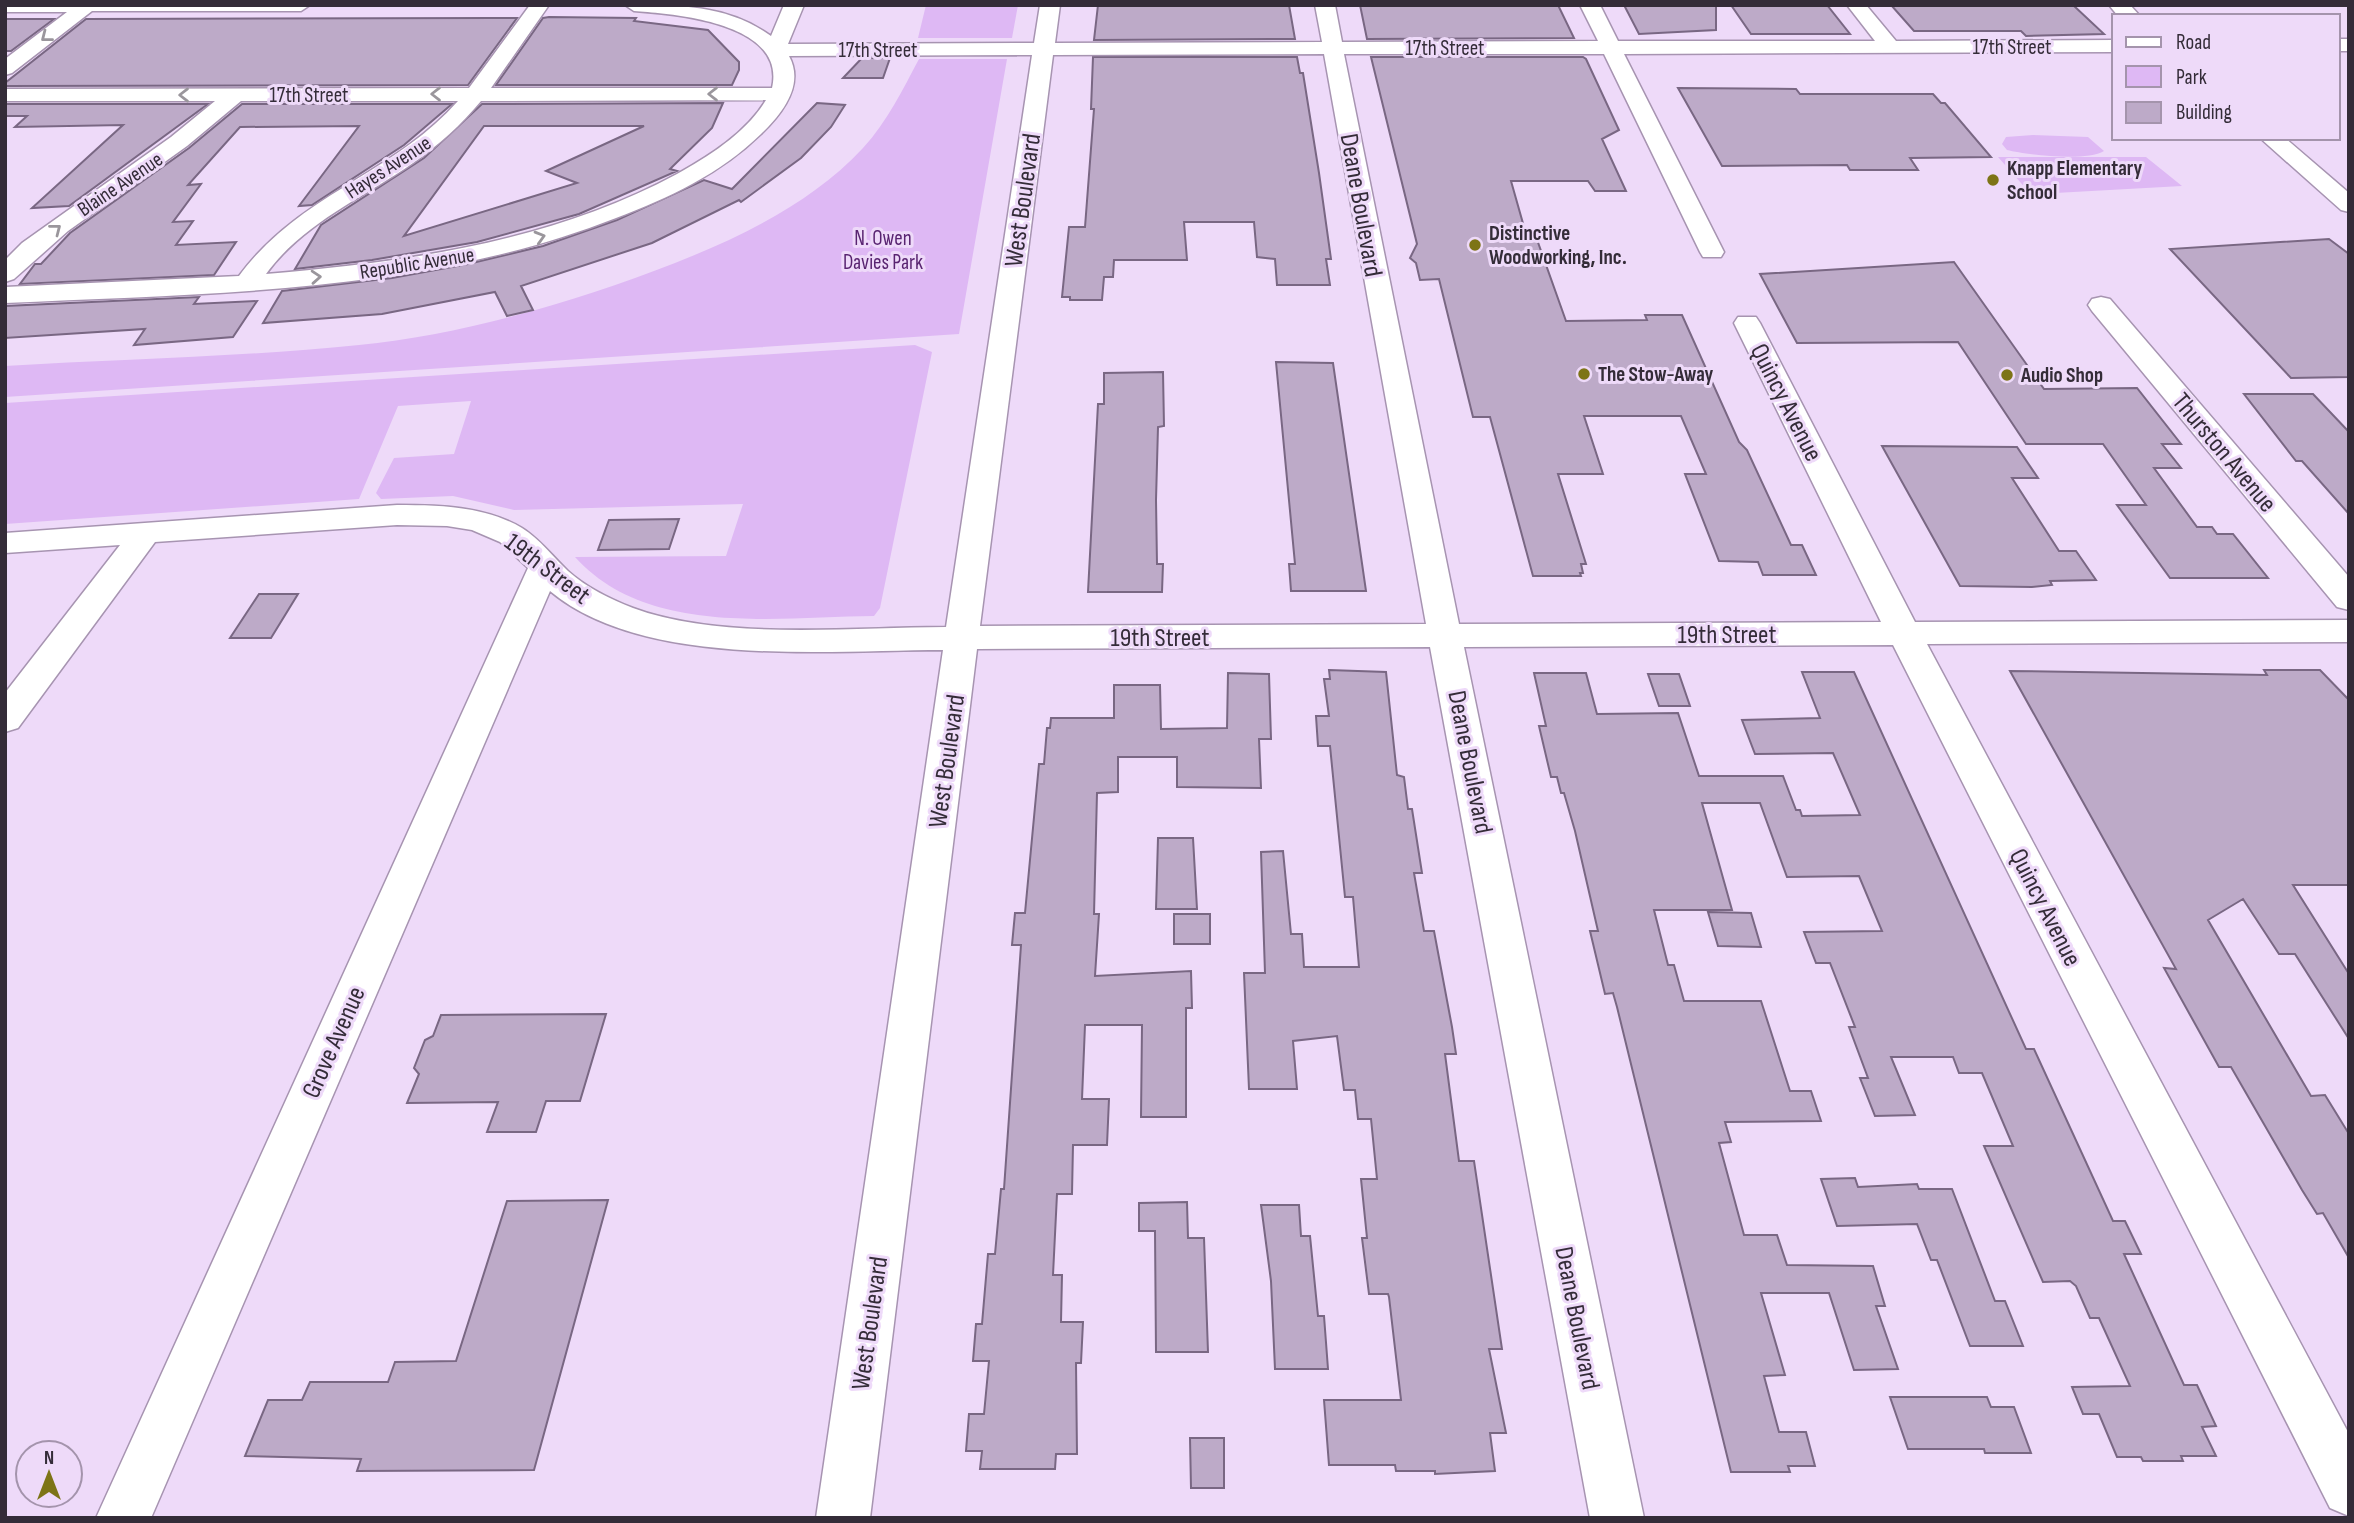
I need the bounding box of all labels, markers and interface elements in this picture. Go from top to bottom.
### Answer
legend [2112,14,2340,140]
one-way arrow [41,29,54,42]
text: Road [2176,30,2211,55]
street label: 17th Street [1973,35,2051,60]
street label: 17th Street [1406,36,1484,61]
street label: 17th Street [839,38,917,63]
text: Park [2176,65,2207,90]
street label: 17th Street [270,83,348,108]
one-way arrow [431,86,441,102]
one-way arrow [707,86,718,102]
one-way arrow [179,87,189,103]
text: Building [2176,100,2232,125]
street label: Hayes Avenue [341,130,436,204]
street label: Deane Boulevard [1333,131,1388,279]
street label: West Boulevard [999,132,1048,269]
street label: Blaine Avenue [73,147,168,222]
place label: Knapp Elementary School [2007,156,2142,205]
marker: Knapp Elementary School [1985,172,2001,188]
place label: Distinctive Woodworking, Inc. [1489,221,1627,270]
one-way arrow [48,225,61,237]
park label: N. Owen Davies Park [843,226,923,275]
one-way arrow [534,230,546,245]
marker: Distinctive Woodworking, Inc. [1467,237,1483,253]
street label: Republic Avenue [358,242,476,285]
one-way arrow [311,269,322,284]
street label: Quincy Avenue [1743,339,1828,467]
place label: The Stow-Away [1598,362,1714,387]
place label: Audio Shop [2020,363,2103,388]
marker: The Stow-Away [1576,366,1592,382]
marker: Audio Shop [1999,367,2015,383]
street label: Thurston Avenue [2165,387,2283,519]
street label: 19th Street [498,527,596,611]
street label: 19th Street [1678,620,1776,651]
street label: 19th Street [1111,623,1209,654]
street label: Deane Boulevard [1440,688,1499,836]
street label: West Boulevard [923,693,972,830]
street label: Quincy Avenue [2002,844,2087,972]
street label: Grove Avenue [296,982,373,1103]
street label: Deane Boulevard [1547,1244,1606,1392]
street label: West Boulevard [846,1255,895,1392]
north arrow [14,1439,84,1509]
text: N [44,1447,54,1470]

